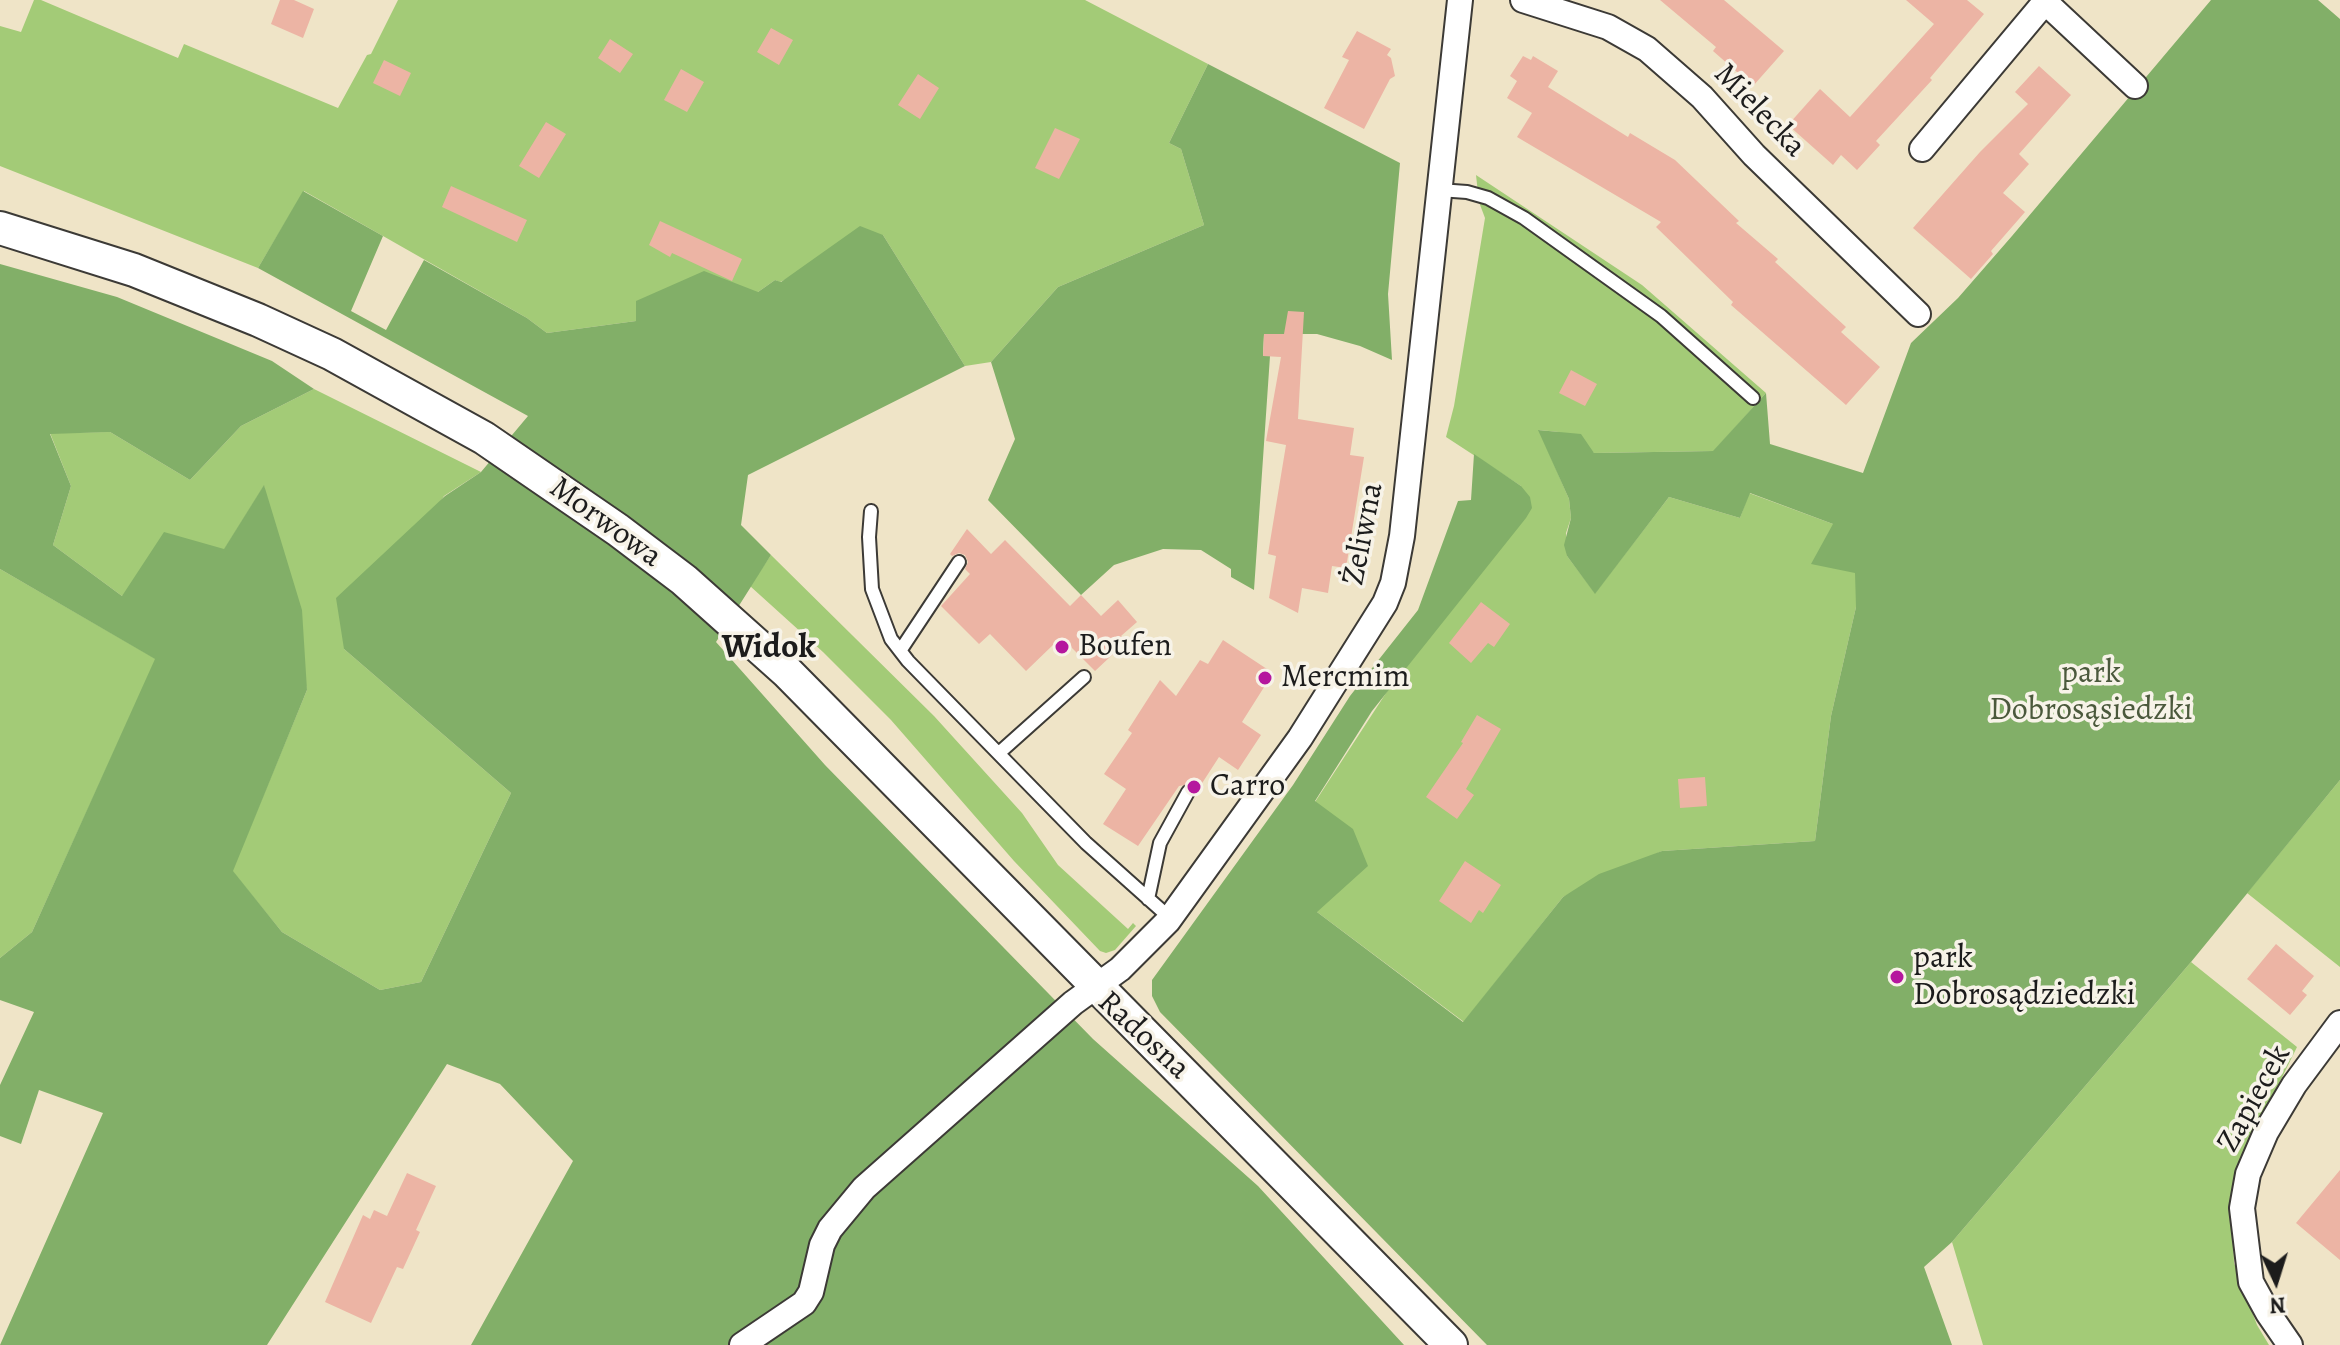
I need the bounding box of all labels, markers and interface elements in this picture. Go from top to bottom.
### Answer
street label: Mielecka [1705,56,1813,166]
street label: Morwowa [541,469,669,577]
street label: Żeliwna [1335,479,1393,589]
place label: Boufen [1078,628,1172,666]
district label: Widok [722,629,816,669]
marker: Boufen [1053,638,1071,656]
park label: park Dobrosąsiedzki [1989,655,2193,730]
place label: Mercmim [1281,659,1410,697]
marker: Mercmim [1256,669,1274,687]
place label: Carro [1210,768,1285,806]
marker: Carro [1185,778,1203,796]
place label: park Dobrosądziedzki [1913,940,2135,1015]
marker: park Dobrosądziedzki [1888,968,1906,986]
street label: Radosna [1089,984,1197,1088]
street label: Zapiecek [2210,1039,2300,1159]
north arrow [2236,1241,2316,1321]
text: N [2269,1289,2287,1320]

